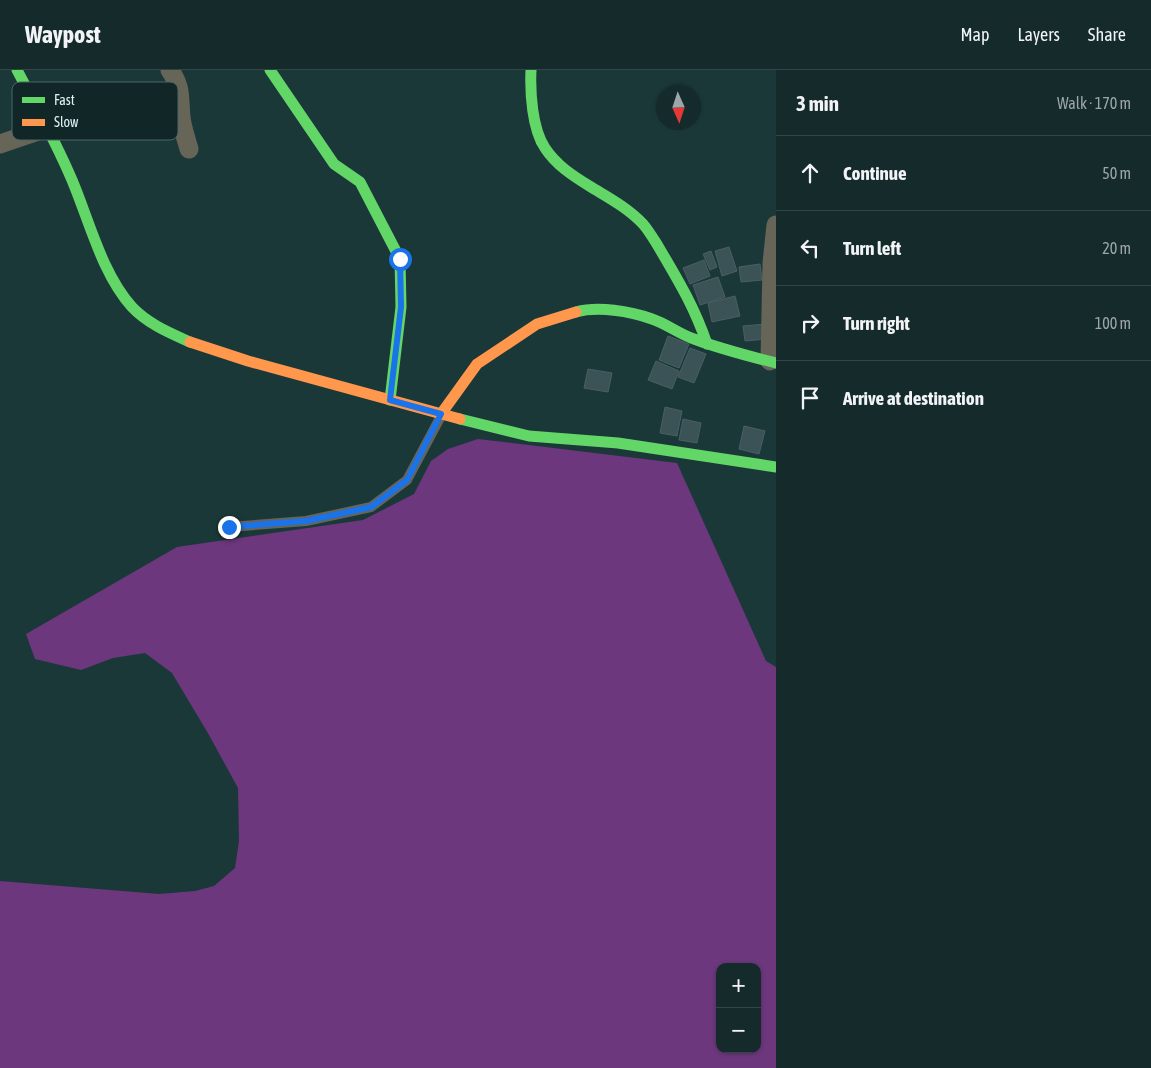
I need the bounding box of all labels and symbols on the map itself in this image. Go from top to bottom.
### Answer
legend [12,82,178,140]
north arrow [656,85,701,130]
text: Fast [54,92,75,108]
text: Slow [54,114,79,130]
route start [389,248,412,271]
route end [218,516,241,539]

